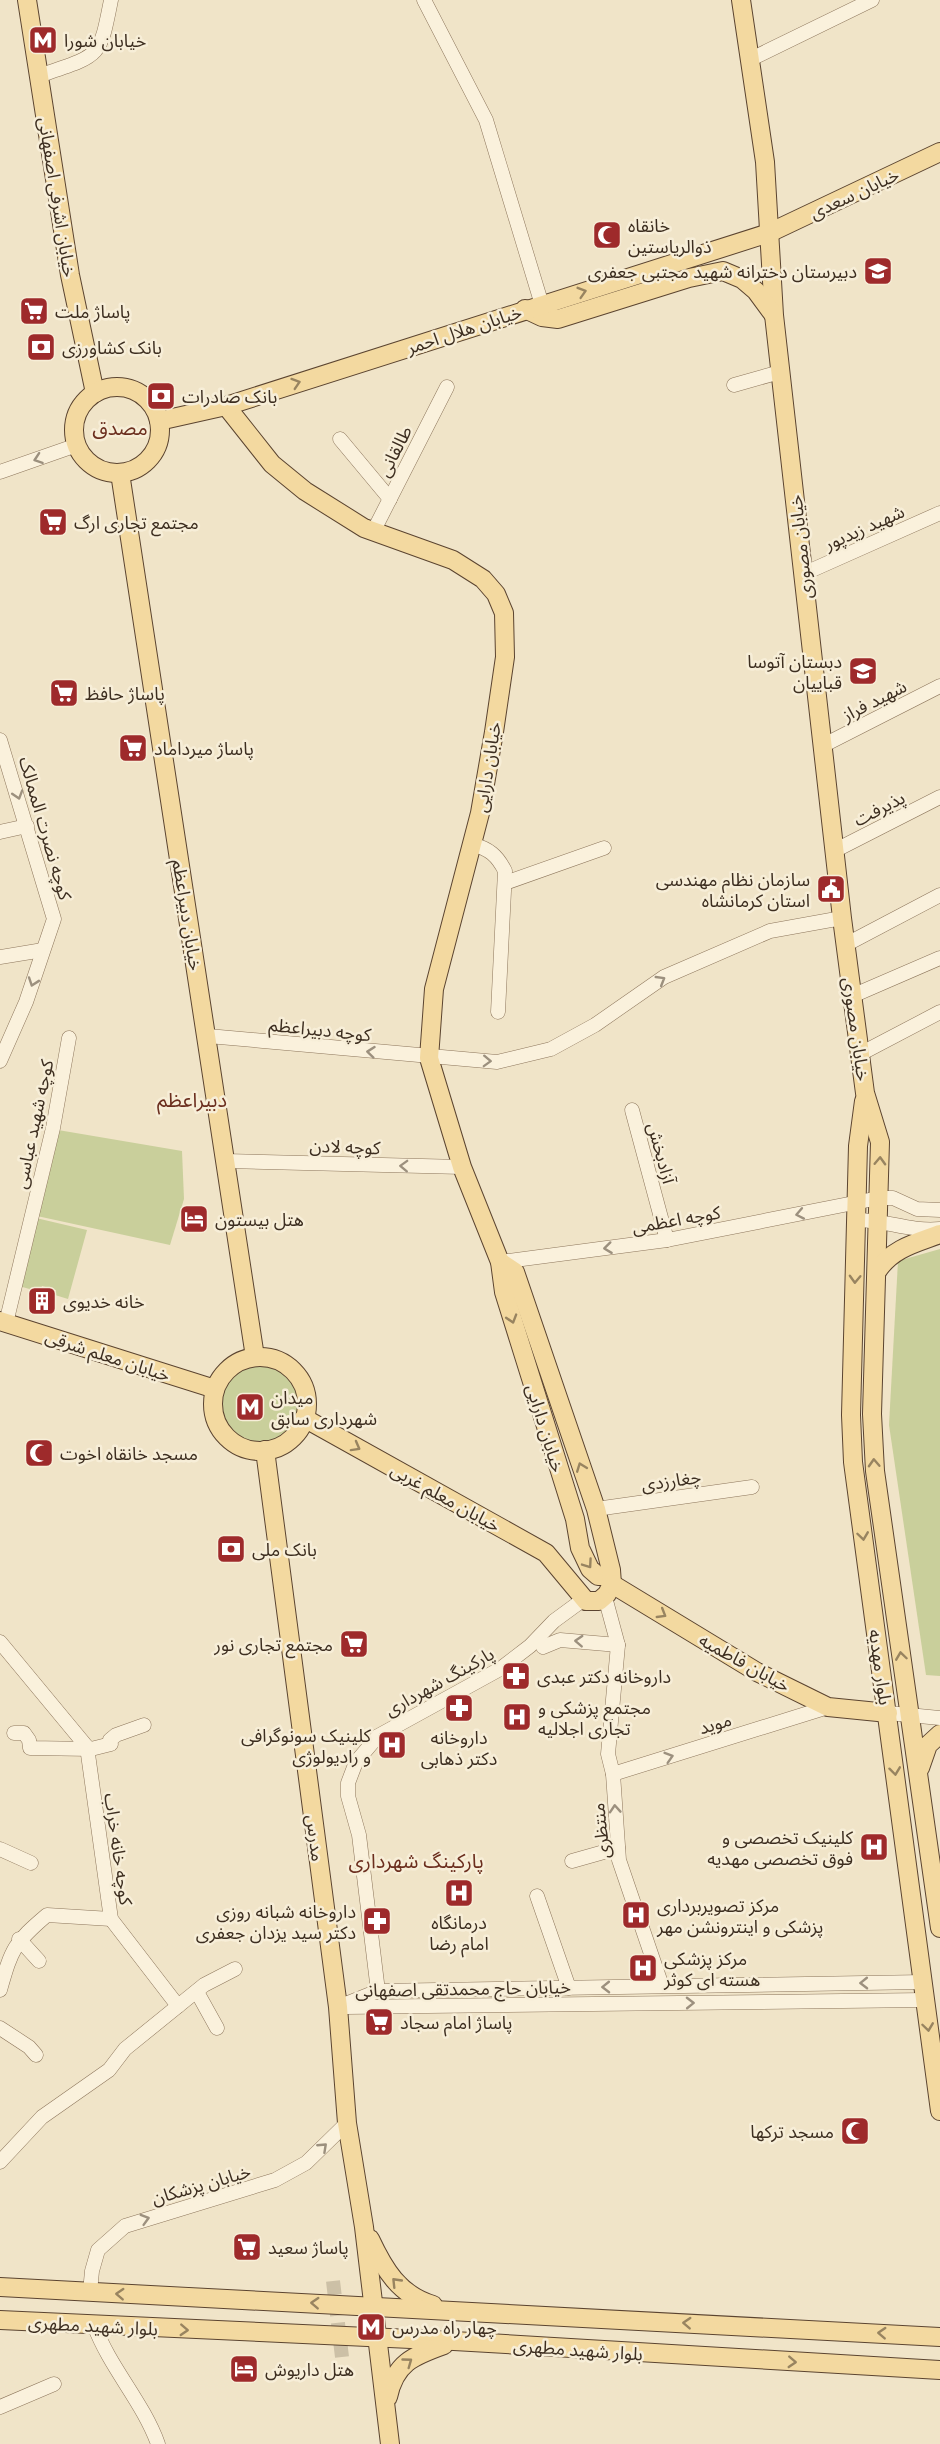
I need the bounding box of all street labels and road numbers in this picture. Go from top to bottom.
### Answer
street label: خیابان اشرفی اصفهانی [33,115,83,279]
street label: خیابان سعدی [805,162,903,224]
street label: خیابان هلال احمر [402,299,525,359]
street label: طالقانی [371,421,417,481]
street label: خیابان مصوری [783,494,817,600]
street label: شهید زیدپور [819,499,908,556]
street label: شهید فراز [837,674,910,727]
street label: خیابان دارایی [468,720,506,814]
street label: کوچه نصرت الممالک [14,753,78,903]
street label: پذیرفت [849,785,909,831]
street label: خیابان دبیراعظم [165,858,209,973]
street label: خیابان مصوری [838,976,876,1082]
street label: کوچه دبیراعظم [267,1012,373,1048]
street label: کوچه شهید عباسی [8,1057,59,1191]
street label: آزادبخش [642,1120,682,1187]
street label: کوچه لادن [309,1133,381,1159]
street label: کوچه اعظمی [630,1199,723,1239]
street label: خیابان معلم شرقی [42,1323,174,1388]
street label: خیابان دارایی [521,1381,571,1475]
street label: خیابان معلم غربی [386,1457,505,1539]
street label: چغارزدی [640,1464,702,1496]
street label: خیابان فاطمیه [695,1627,795,1697]
street label: بلوار مهدیه [864,1628,898,1706]
street label: پارکینگ شهرداری [380,1641,498,1721]
street label: موید [696,1707,734,1739]
street label: کوچه خانه خراب [99,1791,139,1907]
street label: منتظری [585,1802,615,1860]
street label: مدرس [301,1813,331,1863]
street label: خیابان حاج محمدتقی اصفهانی [355,1974,571,2004]
street label: خیابان پزشکان [149,2158,253,2210]
street label: بلوار شهید مطهری [27,2310,159,2340]
street label: بلوار شهید مطهری [512,2332,644,2366]

